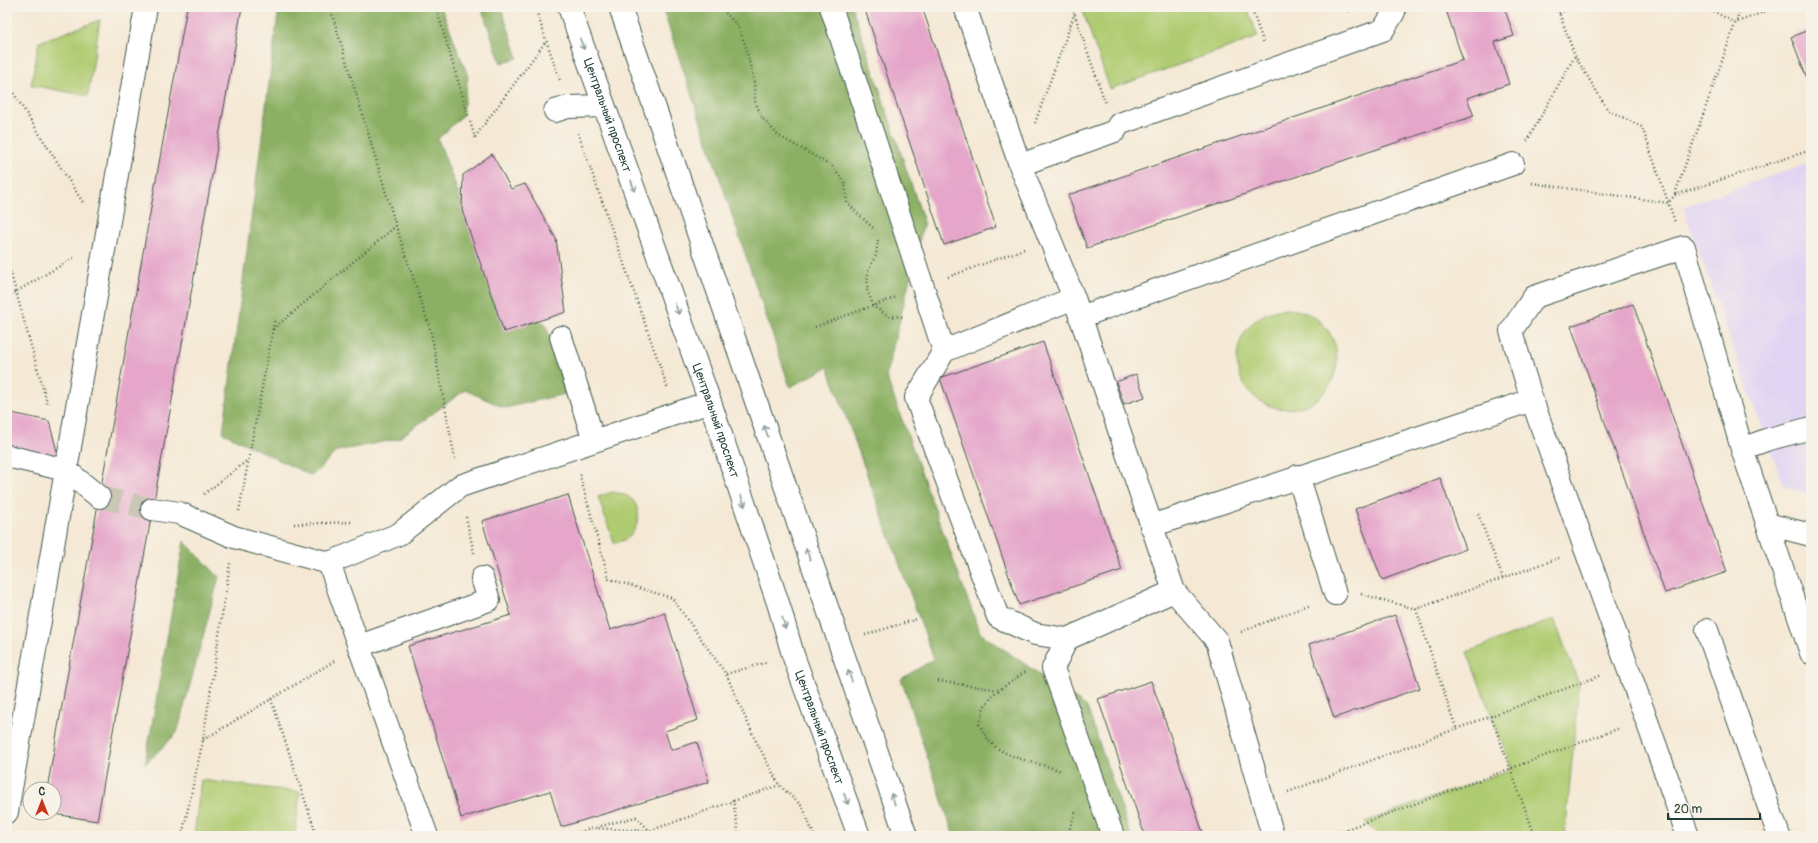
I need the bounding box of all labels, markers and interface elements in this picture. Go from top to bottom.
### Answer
one-way arrow [579,37,587,49]
street label: Центральный проспект [580,56,635,174]
one-way arrow [630,180,637,193]
one-way arrow [673,302,681,314]
street label: Центральный проспект [689,361,743,480]
one-way arrow [761,425,769,437]
one-way arrow [740,495,748,507]
one-way arrow [804,547,811,560]
one-way arrow [781,617,788,630]
street label: Центральный проспект [792,669,847,787]
one-way arrow [846,671,854,683]
north arrow [22,781,62,821]
text: С [39,785,46,798]
one-way arrow [842,792,850,804]
one-way arrow [889,793,896,806]
scale bar [1668,795,1760,821]
text: 20 m [1674,802,1703,817]

